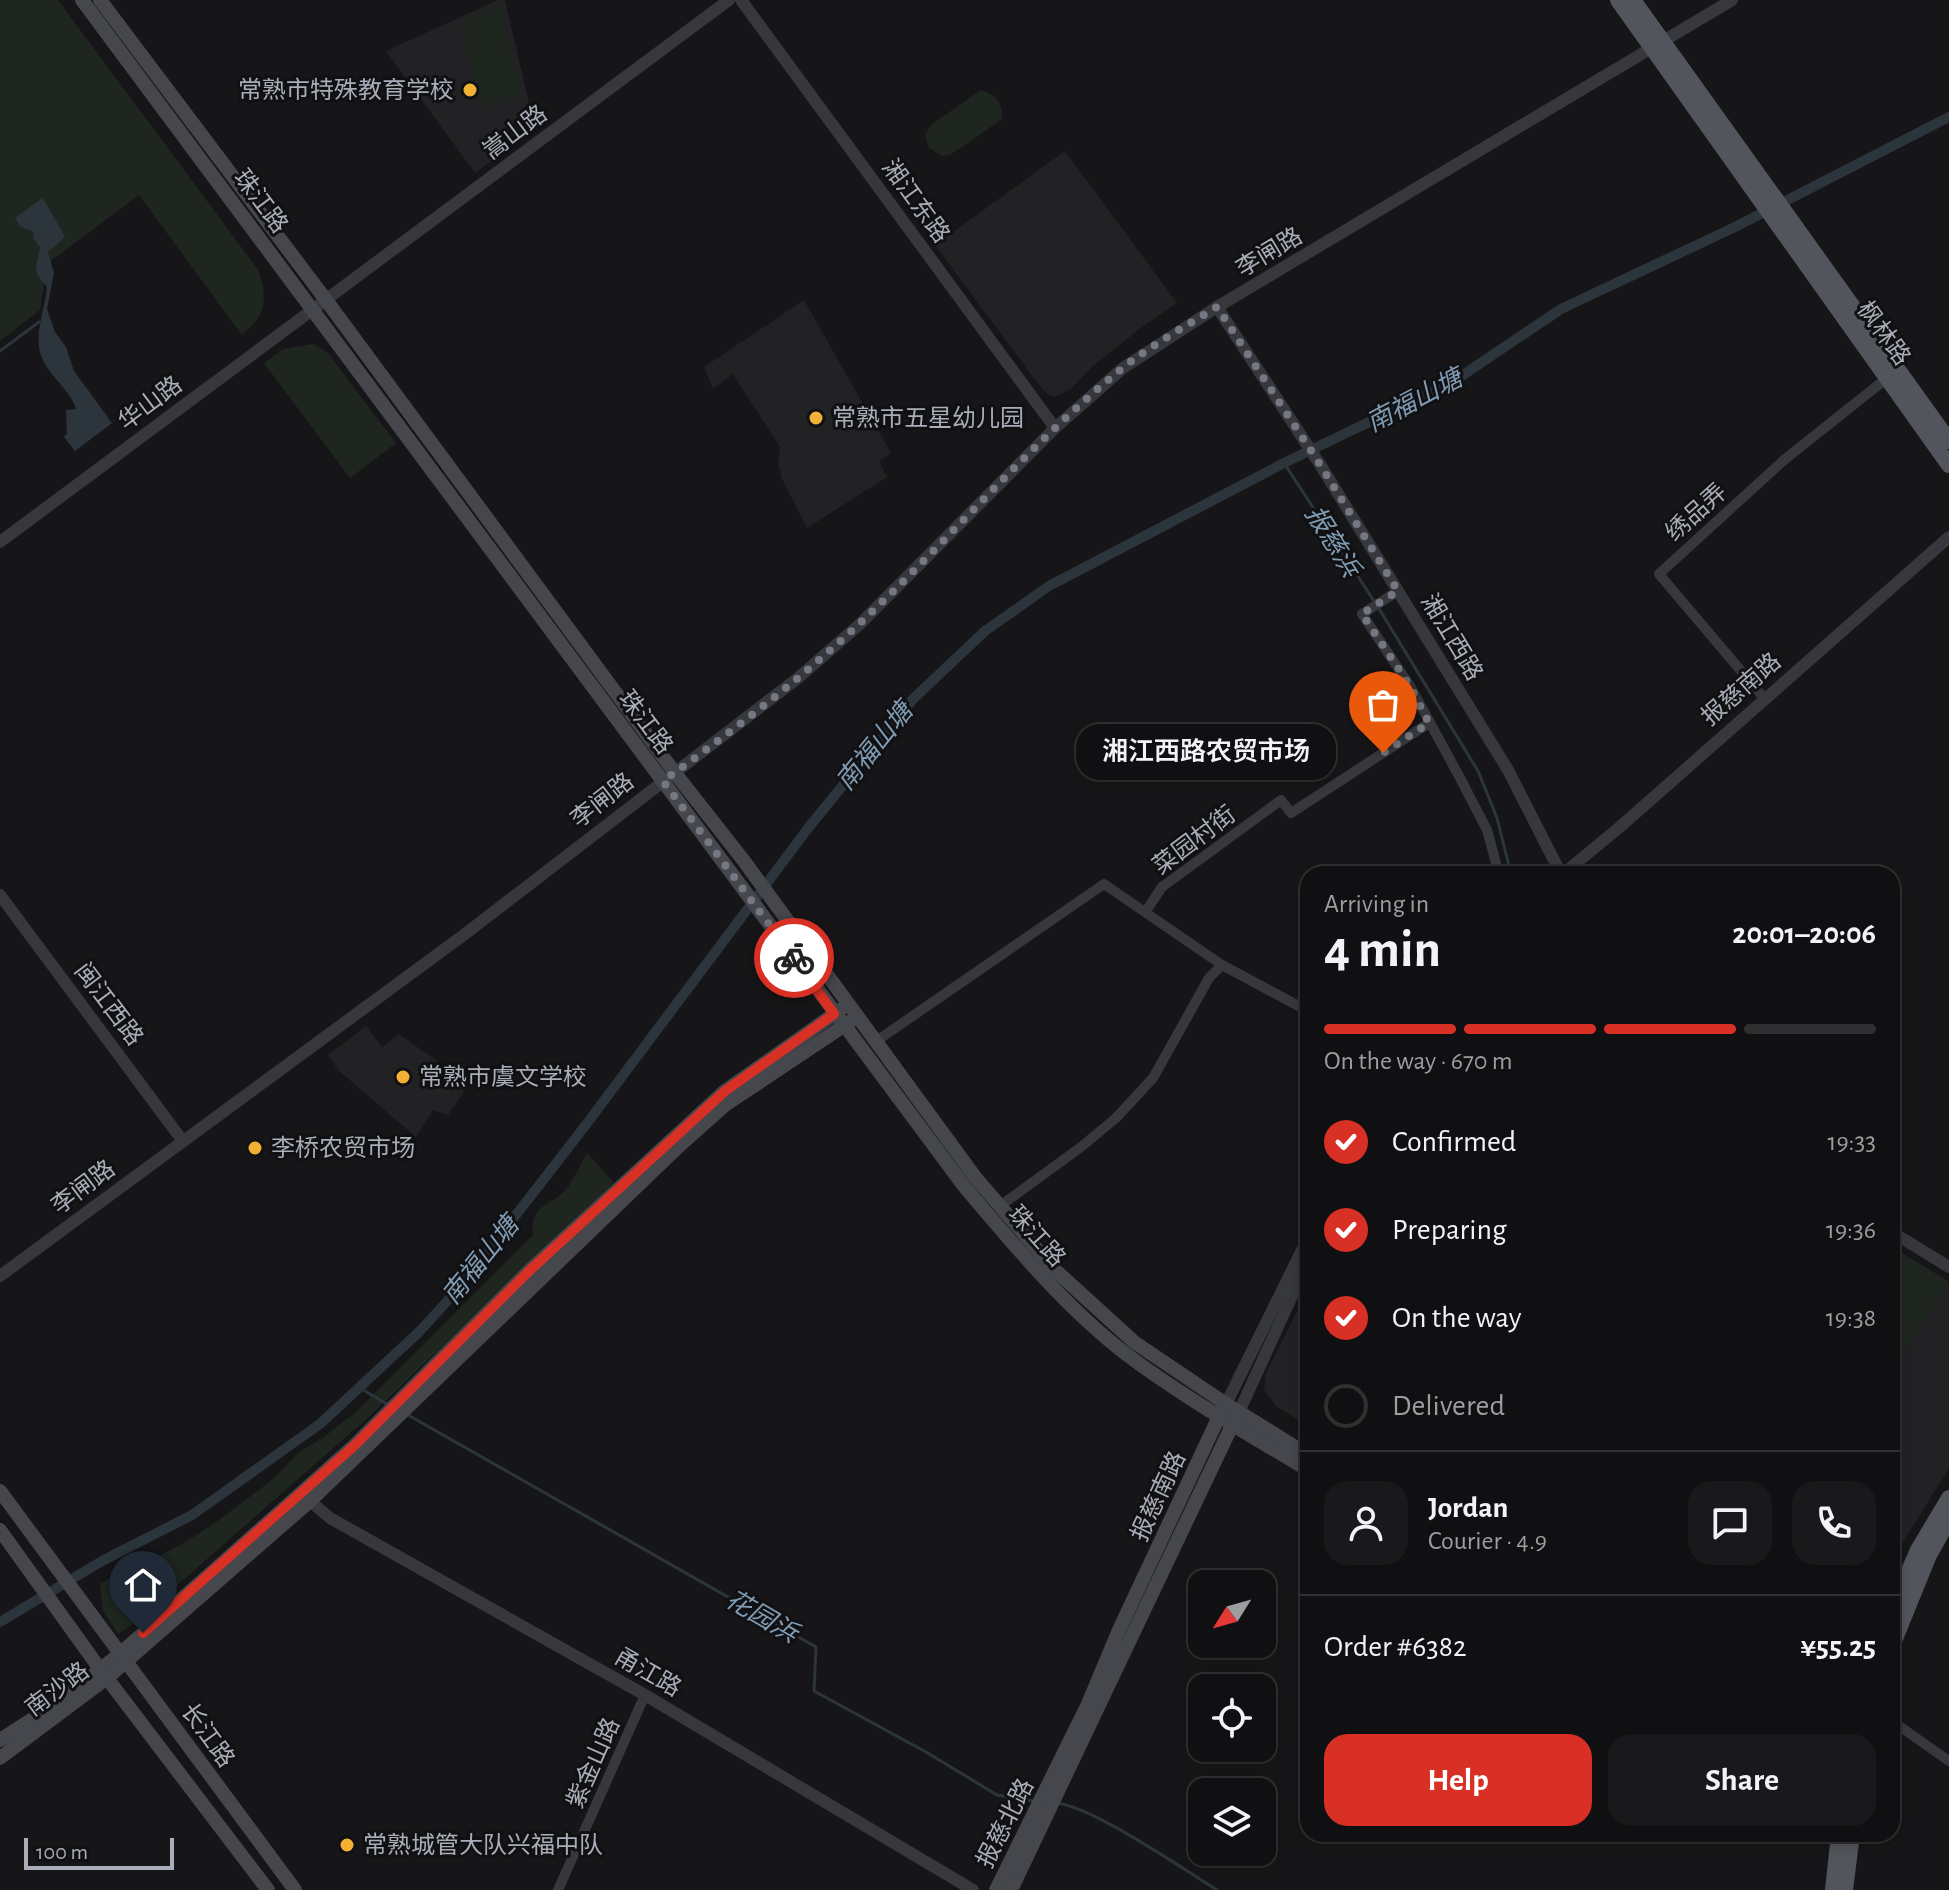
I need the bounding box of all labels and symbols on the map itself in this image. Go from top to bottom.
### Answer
place label: 常熟市特殊教育学校 [238,77,454,103]
marker: 常熟市特殊教育学校 [461,81,479,99]
street label: 嵩山路 [478,100,552,164]
street label: 湘江东路 [877,155,955,247]
street label: 珠江路 [229,164,293,238]
street label: 李闸路 [1231,222,1307,282]
street label: 枫林路 [1852,296,1916,370]
water label: 南福山塘 [1362,361,1470,437]
street label: 华山路 [113,371,187,435]
place label: 常熟市五星幼儿园 [832,405,1024,431]
marker: 常熟市五星幼儿园 [807,409,825,427]
street label: 绣品弄 [1661,478,1731,546]
water label: 报慈浜 [1300,501,1366,583]
street label: 湘江西路 [1416,589,1488,685]
street label: 报慈南路 [1696,648,1786,730]
pin [1349,671,1417,753]
street label: 珠江路 [614,685,678,759]
water label: 南福山塘 [830,694,920,795]
callout: 湘江西路农贸市场 [1075,725,1335,781]
street label: 李闸路 [566,768,638,832]
street label: 菜园村街 [1148,801,1240,879]
courier [754,918,834,998]
street label: 闽江西路 [70,958,148,1050]
place label: 常熟市虞文学校 [419,1064,587,1090]
marker: 常熟市虞文学校 [394,1068,412,1086]
place label: 李桥农贸市场 [271,1135,415,1161]
marker: 李桥农贸市场 [246,1139,264,1157]
street label: 李闸路 [46,1155,120,1219]
street label: 珠江路 [1003,1201,1071,1271]
water label: 南福山塘 [436,1208,526,1309]
street label: 报慈南路 [1126,1447,1190,1545]
pin [109,1551,177,1633]
north arrow [1188,1570,1276,1658]
water label: 花园浜 [721,1585,804,1649]
street label: 甬江路 [610,1643,686,1701]
street label: 南沙路 [20,1657,94,1721]
street label: 长江路 [176,1698,240,1772]
street label: 紫金山路 [562,1714,624,1812]
street label: 报慈北路 [972,1774,1038,1872]
place label: 常熟城管大队兴福中队 [363,1832,603,1858]
scale bar [24,1834,174,1870]
marker: 常熟城管大队兴福中队 [338,1836,356,1854]

